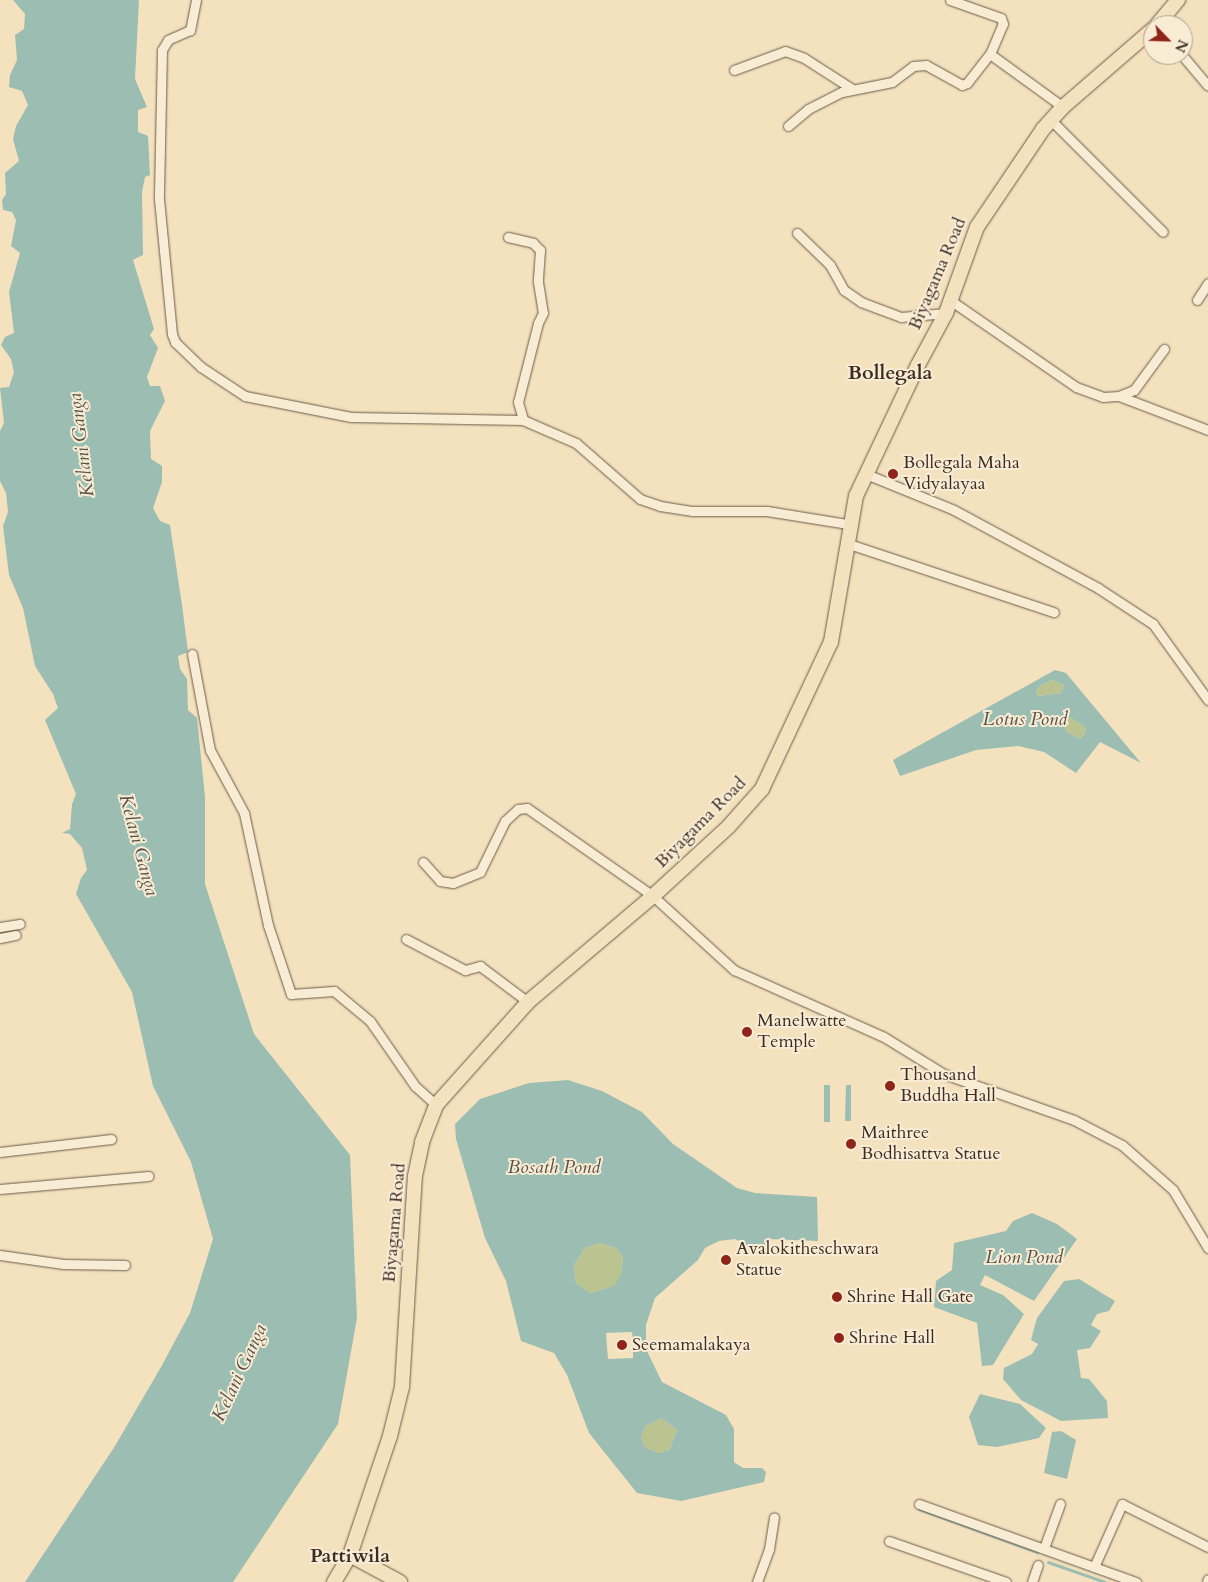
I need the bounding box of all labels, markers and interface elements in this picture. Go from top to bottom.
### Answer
north arrow [1143,15,1193,65]
text: N [1170,36,1192,55]
street label: Biyagama Road [905,215,971,333]
district label: Bollegala [848,360,932,384]
water label: Kelani Ganga [64,392,100,498]
place label: Bollegala Maha Vidyalayaa [903,453,1020,496]
marker: Bollegala Maha Vidyalayaa [887,468,899,480]
water label: Lotus Pond [983,709,1067,731]
street label: Biyagama Road [651,773,751,873]
water label: Kelani Ganga [113,792,163,898]
place label: Manelwatte Temple [757,1011,846,1054]
marker: Manelwatte Temple [741,1026,753,1038]
place label: Thousand Buddha Hall [900,1065,996,1108]
marker: Thousand Buddha Hall [884,1080,896,1092]
place label: Maithree Bodhisattva Statue [861,1123,1001,1166]
marker: Maithree Bodhisattva Statue [845,1138,857,1150]
water label: Bosath Pond [508,1157,600,1179]
street label: Biyagama Road [379,1162,411,1284]
place label: Avalokitheschwara Statue [736,1239,879,1282]
water label: Lion Pond [985,1247,1063,1269]
marker: Avalokitheschwara Statue [720,1254,732,1266]
place label: Shrine Hall Gate [847,1286,973,1308]
marker: Shrine Hall Gate [831,1291,843,1303]
water label: Kelani Ganga [208,1321,272,1425]
place label: Shrine Hall [849,1327,935,1349]
marker: Shrine Hall [833,1332,845,1344]
place label: Seemamalakaya [632,1334,750,1356]
marker: Seemamalakaya [616,1339,628,1351]
district label: Pattiwila [310,1543,390,1567]

